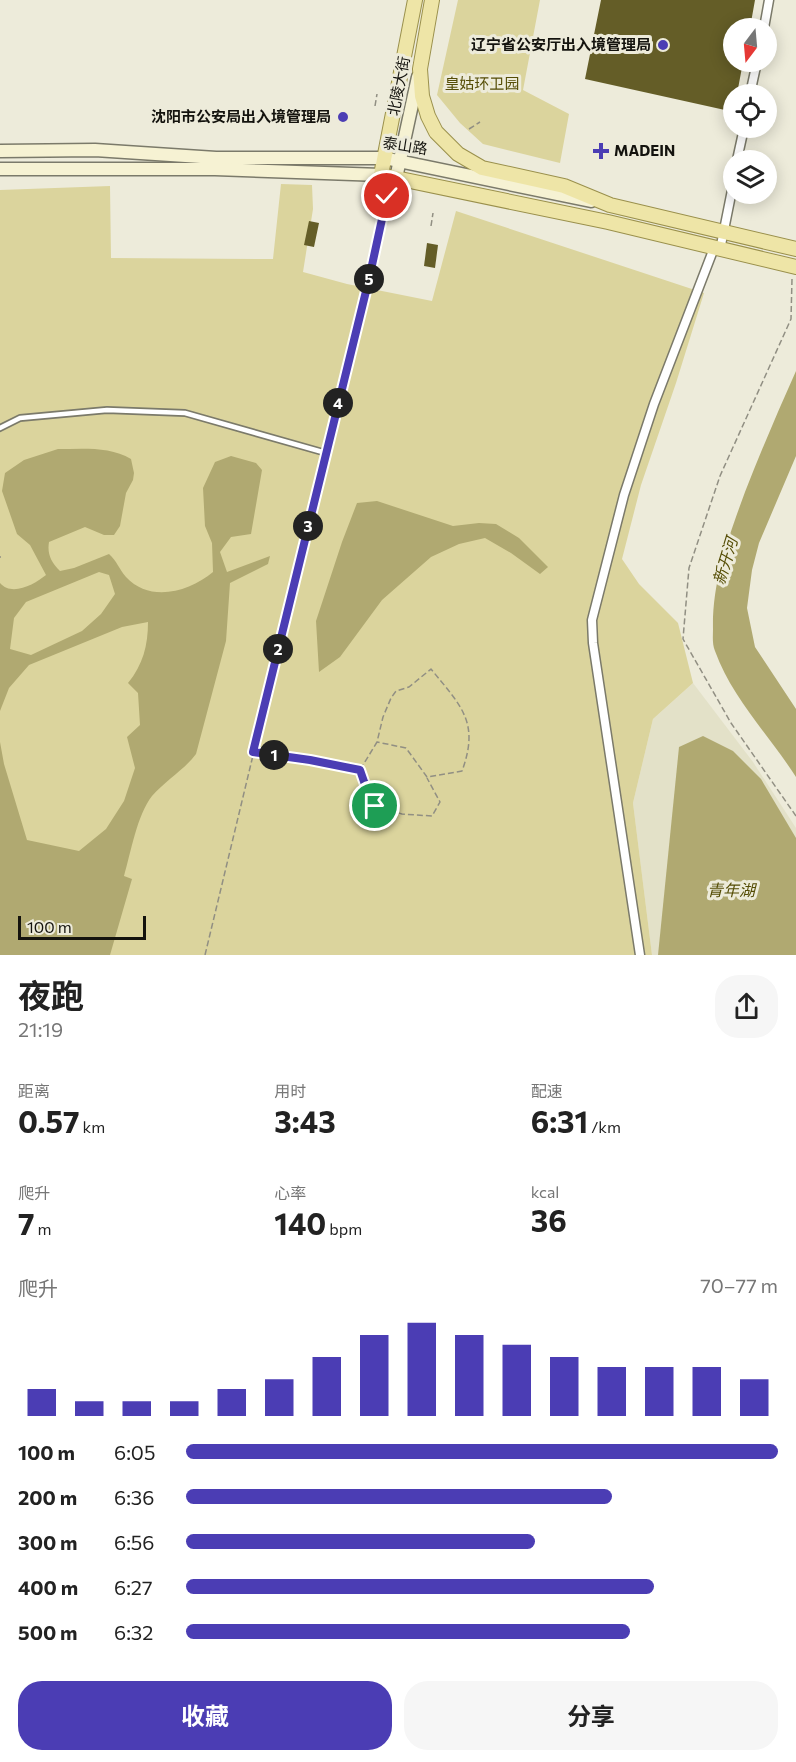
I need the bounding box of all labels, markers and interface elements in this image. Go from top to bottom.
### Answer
north arrow [723,18,777,72]
map controls [723,18,777,204]
place label: 辽宁省公安厅出入境管理局 [471,35,651,53]
marker: 辽宁省公安厅出入境管理局 [656,38,670,52]
street label: 北陵大街 [383,55,413,117]
park label: 皇姑环卫园 [444,74,520,92]
button: locate [723,84,777,138]
place label: 沈阳市公安局出入境管理局 [151,107,331,125]
marker: 沈阳市公安局出入境管理局 [336,110,350,124]
street label: 泰山路 [382,133,429,157]
place label: MADEIN [614,141,675,159]
marker: MADEIN [592,142,610,160]
button: layers [723,150,777,204]
pin [361,170,412,221]
icon: check [370,179,403,212]
pin: 5 [354,264,384,294]
text: 5 [364,269,374,288]
pin: 4 [323,388,353,418]
text: 4 [333,393,343,412]
pin: 3 [293,511,323,541]
text: 3 [303,516,313,535]
water label: 新开河 [708,532,741,587]
pin: 2 [263,634,293,664]
text: 2 [273,639,283,658]
pin: 1 [259,740,289,770]
text: 1 [270,745,278,764]
pin [349,780,400,831]
icon: arrive [358,789,391,822]
water label: 青年湖 [707,880,758,899]
scale bar [18,913,146,941]
text: 100 m [27,917,72,936]
text: 夜跑 [18,974,84,1015]
button: share [715,975,778,1038]
text: 21:19 [18,1017,63,1041]
text: 距离 [18,1081,50,1100]
text: 用时 [274,1081,306,1100]
text: 配速 [531,1081,563,1100]
text: 0.57 [18,1102,79,1139]
text: 3:43 [274,1102,336,1139]
text: 6:31 [531,1102,588,1139]
text: km [79,1117,105,1136]
text: /km [588,1117,621,1136]
text: kcal [531,1182,559,1201]
text: 爬升 [18,1183,50,1202]
text: 心率 [274,1183,306,1202]
text: 36 [531,1201,567,1238]
text: 7 [18,1204,35,1241]
text: 140 [274,1204,326,1241]
text: m [35,1219,52,1238]
text: bpm [326,1219,362,1238]
text: 70–77 m [700,1273,778,1297]
text: 爬升 [18,1276,58,1300]
text: 100 m [18,1440,75,1464]
text: 6:05 [114,1440,155,1464]
text: 200 m [18,1485,77,1509]
text: 6:36 [114,1485,154,1509]
text: 300 m [18,1530,78,1554]
text: 6:56 [114,1530,155,1554]
text: 400 m [18,1575,78,1599]
text: 6:27 [114,1575,152,1599]
text: 500 m [18,1620,78,1644]
text: 6:32 [114,1620,153,1644]
button: 收藏 [18,1681,392,1750]
button: 分享 [404,1681,778,1750]

